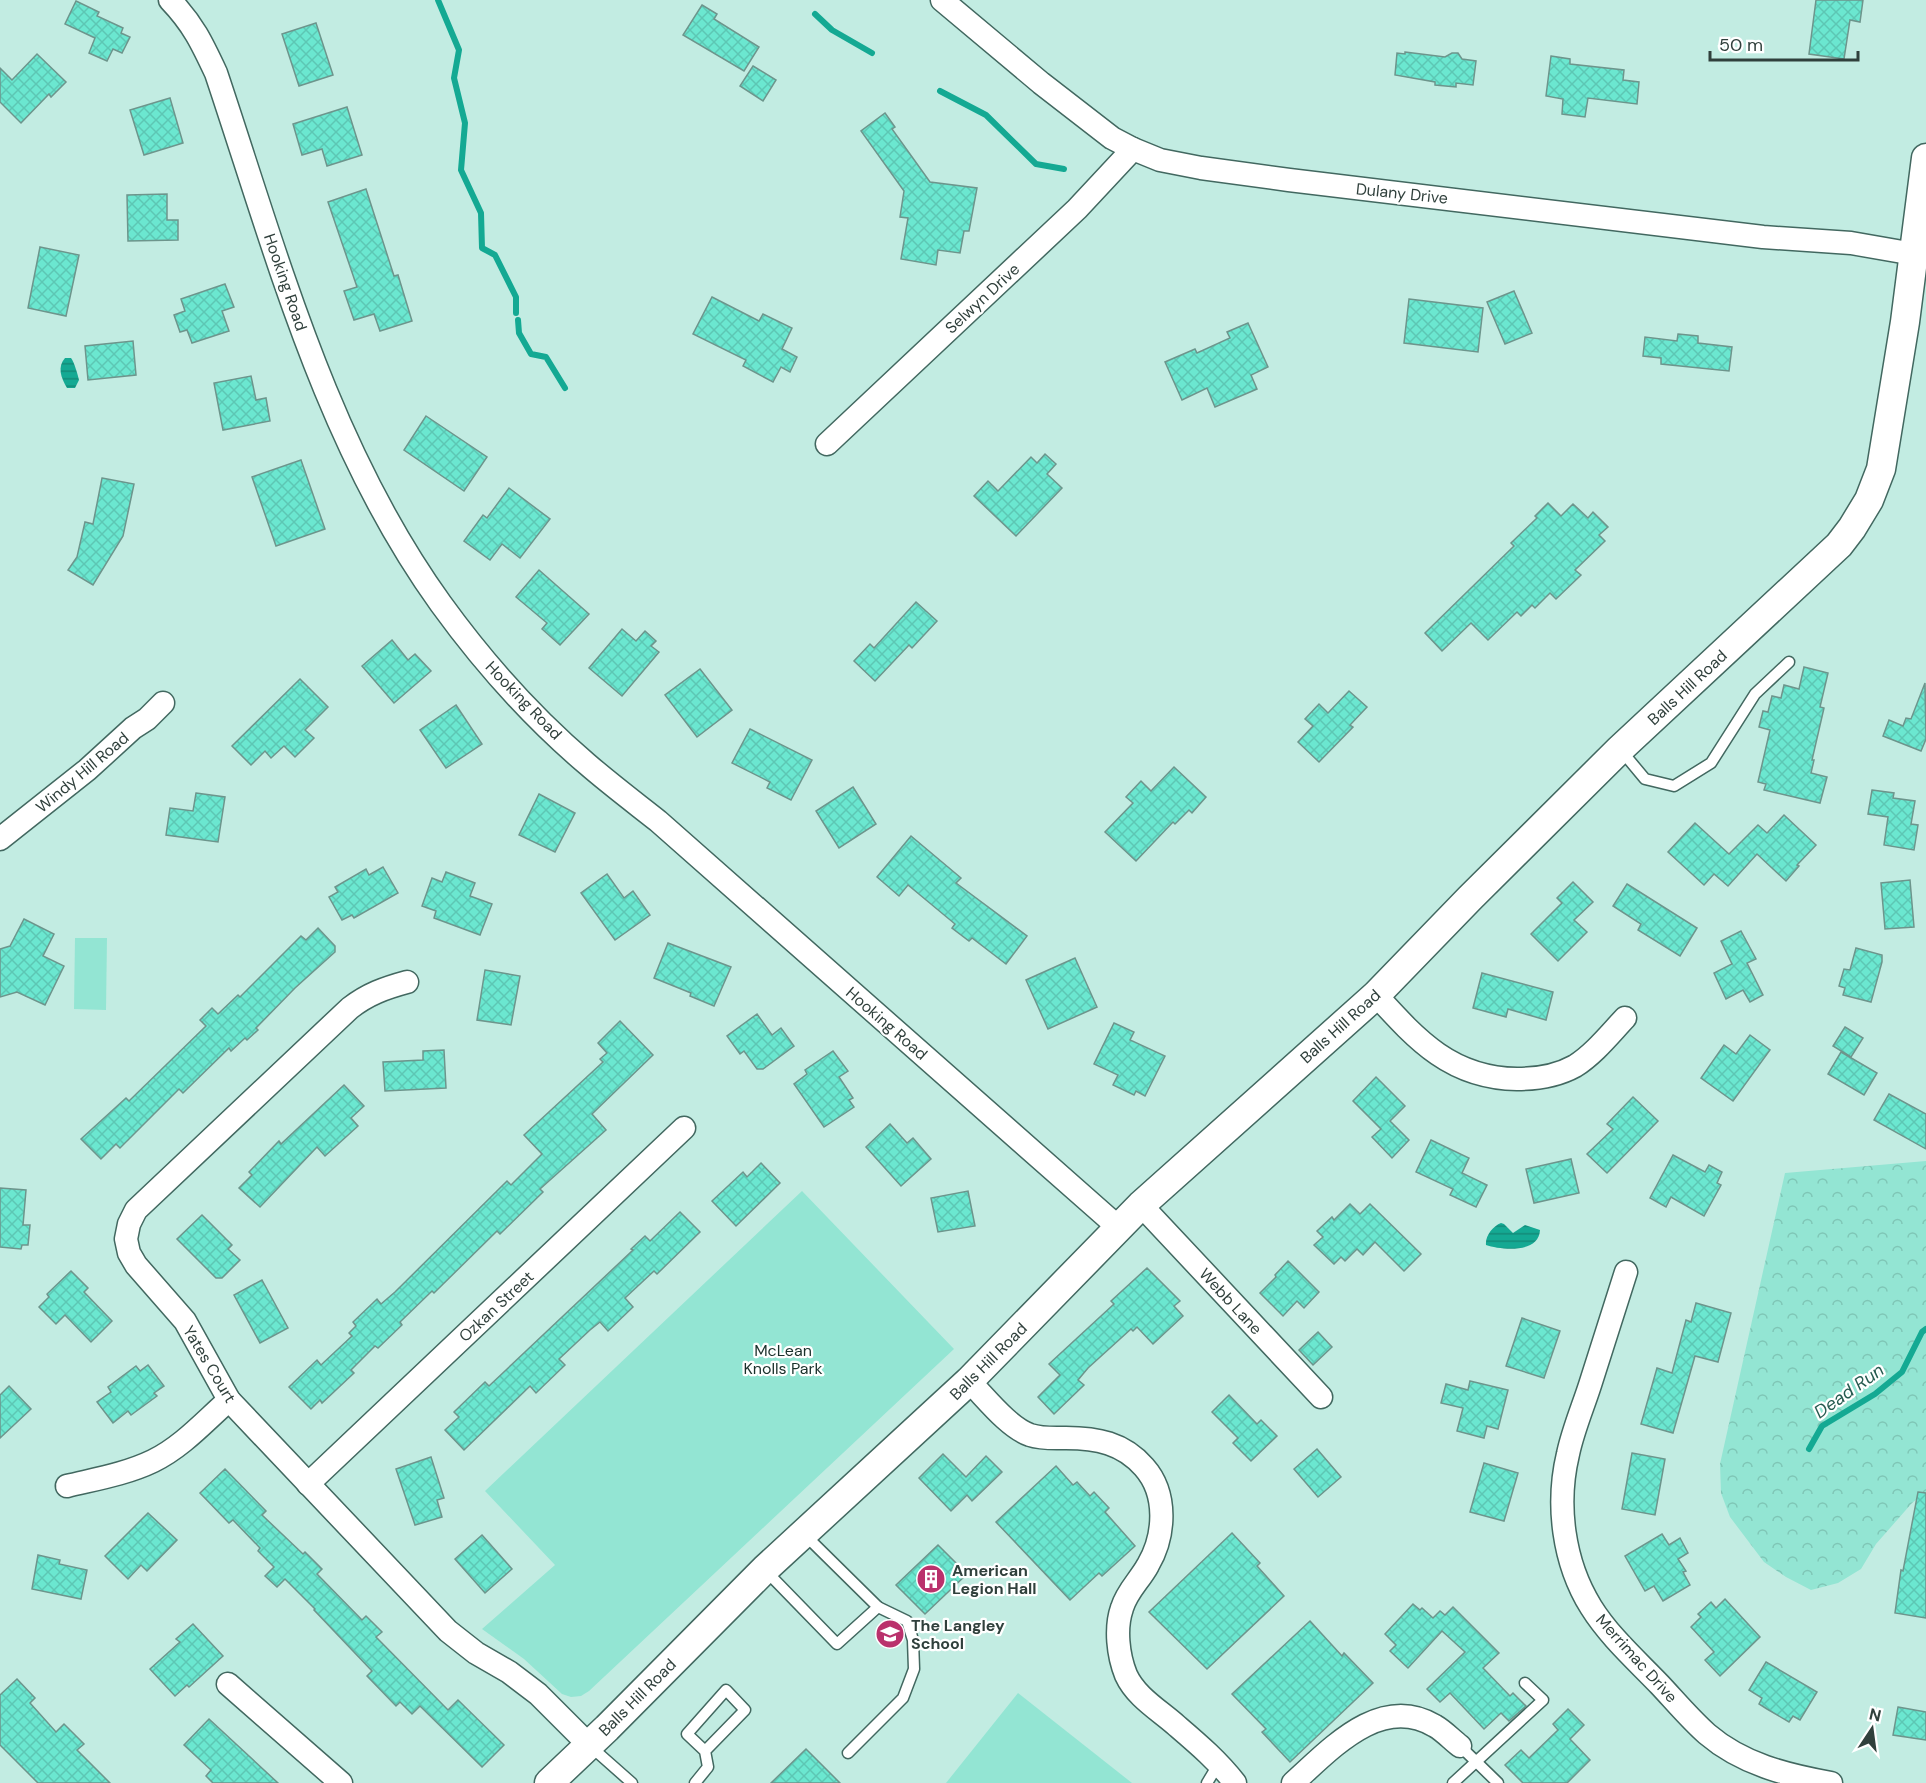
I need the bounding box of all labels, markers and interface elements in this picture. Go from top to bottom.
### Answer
scale bar [1710,24,1858,62]
text: 50 m [1719,33,1763,57]
street label: Dulany Drive [1355,178,1449,209]
street label: Hooking Road [259,231,312,334]
street label: Selwyn Drive [941,259,1024,338]
street label: Balls Hill Road [1643,645,1731,730]
street label: Hooking Road [481,657,566,744]
street label: Windy Hill Road [31,727,133,817]
street label: Hooking Road [842,982,932,1065]
street label: Balls Hill Road [1296,985,1385,1068]
street label: Webb Lane [1194,1264,1267,1339]
street label: Ozkan Street [454,1266,538,1347]
street label: Balls Hill Road [945,1318,1032,1405]
street label: Yates Court [178,1322,241,1407]
park label: McLean Knolls Park [743,1340,823,1379]
water label: Dead Run [1809,1358,1889,1424]
place label: American Legion Hall [952,1560,1037,1599]
building icon: American Legion Hall [915,1563,947,1595]
street label: Merrimac Drive [1591,1610,1682,1707]
place label: The Langley School [911,1615,1005,1654]
school or university icon: The Langley School [874,1618,906,1650]
street label: Balls Hill Road [594,1654,681,1741]
north arrow [1842,1699,1902,1759]
text: N [1867,1703,1883,1726]

